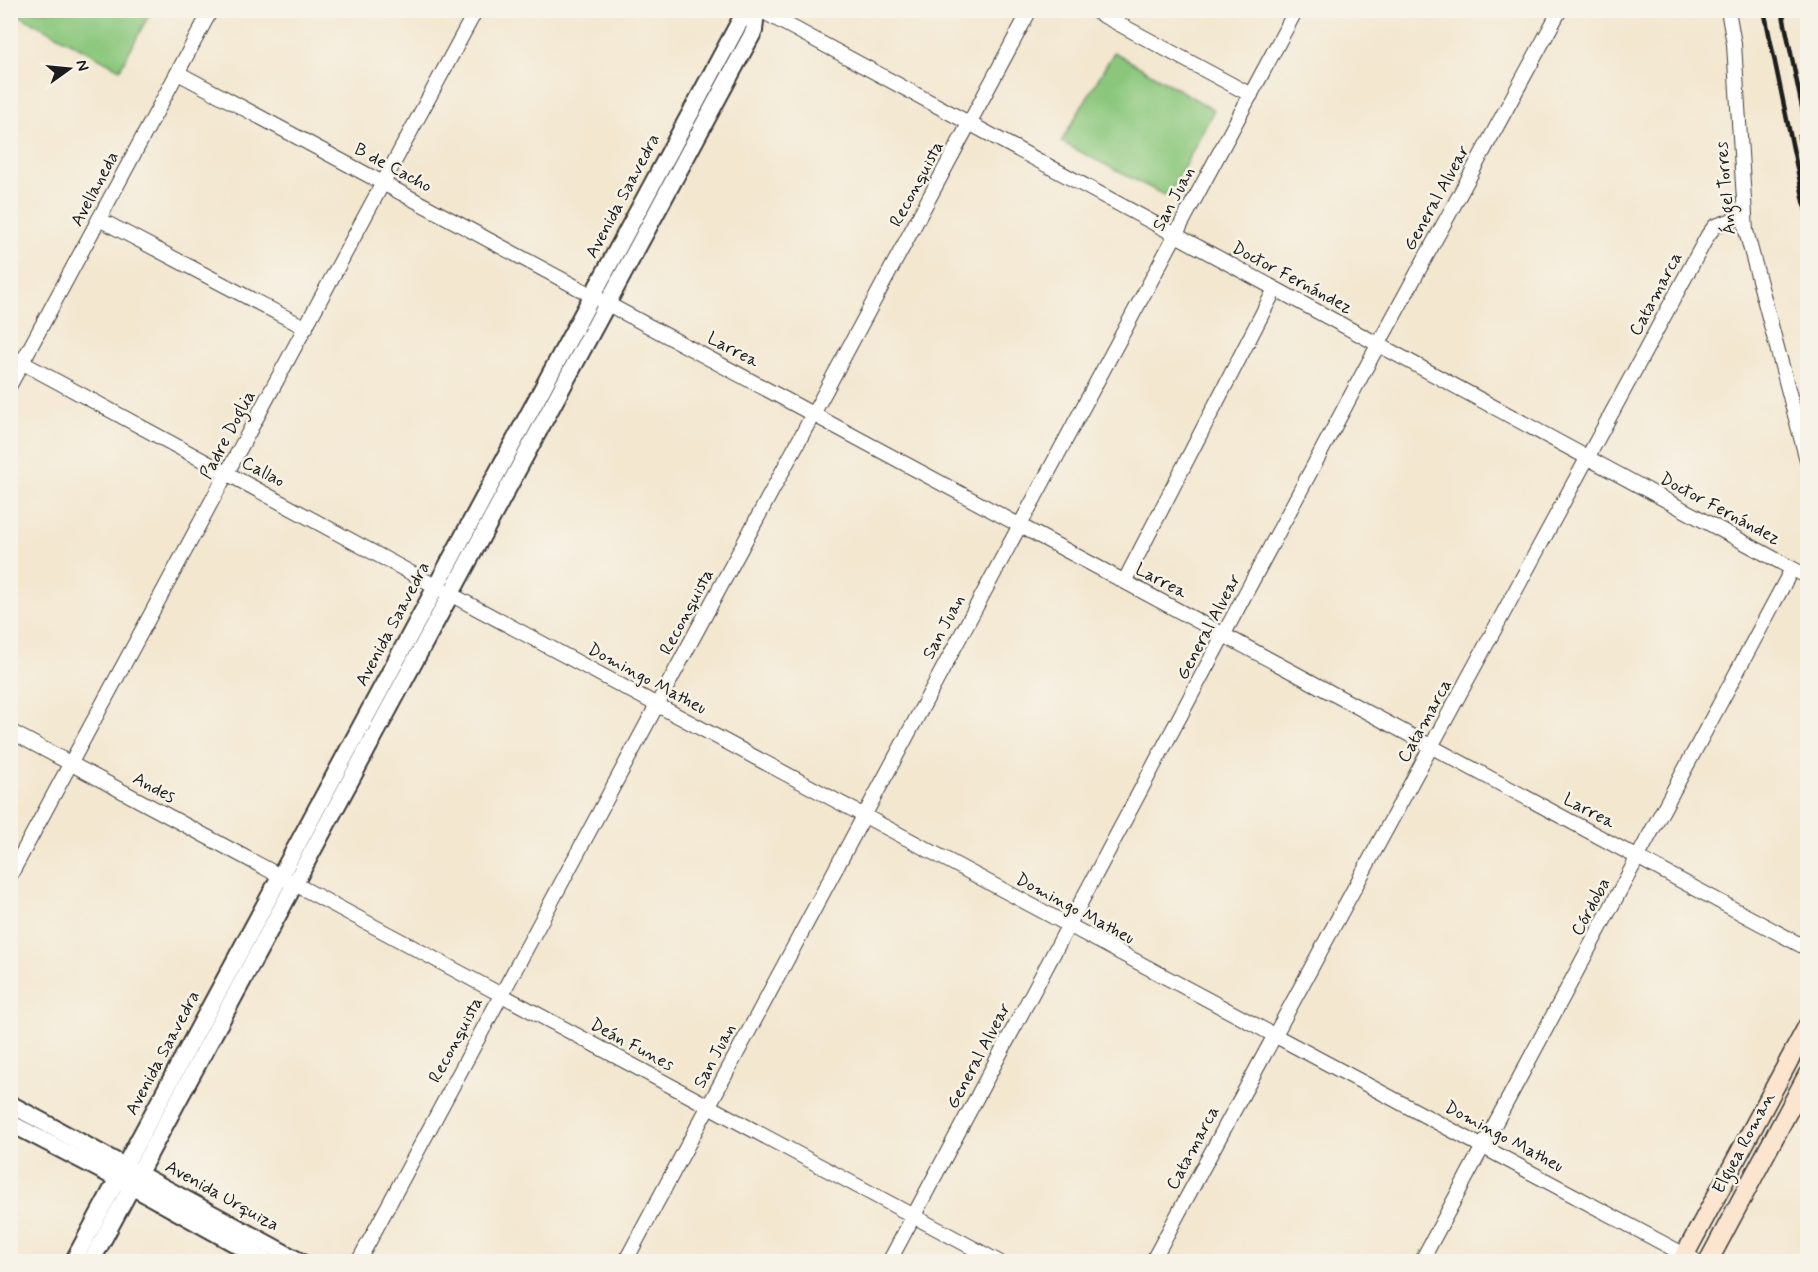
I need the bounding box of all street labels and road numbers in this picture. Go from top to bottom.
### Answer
street label: Avenida Saavedra [580,130,666,262]
street label: Reconquista [884,137,950,231]
street label: B de Cacho [350,138,436,198]
street label: Ángel Torres [1710,140,1744,236]
street label: General Alvear [1398,141,1476,255]
street label: Avellaneda [65,147,125,231]
street label: San Juan [1147,162,1201,236]
street label: Doctor Fernández [1227,236,1357,320]
street label: Catamarca [1624,248,1688,340]
street label: Larrea [703,326,763,374]
street label: Padre Doglia [195,386,263,485]
street label: Callao [237,451,289,493]
street label: Doctor Fernández [1655,467,1785,551]
street label: Larrea [1131,557,1191,605]
street label: Avenida Saavedra [350,558,436,690]
street label: Reconquista [654,565,720,659]
street label: General Alvear [1171,569,1247,684]
street label: San Juan [917,590,971,664]
street label: Domingo Matheu [583,638,711,720]
street label: Catamarca [1392,675,1458,767]
street label: Andes [128,767,180,809]
street label: Larrea [1559,787,1619,835]
street label: Domingo Matheu [1011,868,1139,950]
street label: Córdoba [1566,874,1616,940]
street label: Avenida Saavedra [120,987,206,1119]
street label: Reconquista [423,993,489,1087]
street label: General Alvear [941,998,1017,1113]
street label: Deán Funes [586,1013,678,1077]
street label: San Juan [688,1019,742,1093]
street label: Elguea Roman [1707,1088,1783,1199]
street label: Domingo Matheu [1440,1096,1568,1178]
street label: Catamarca [1161,1102,1225,1194]
street label: Avenida Urquiza [161,1155,283,1237]

